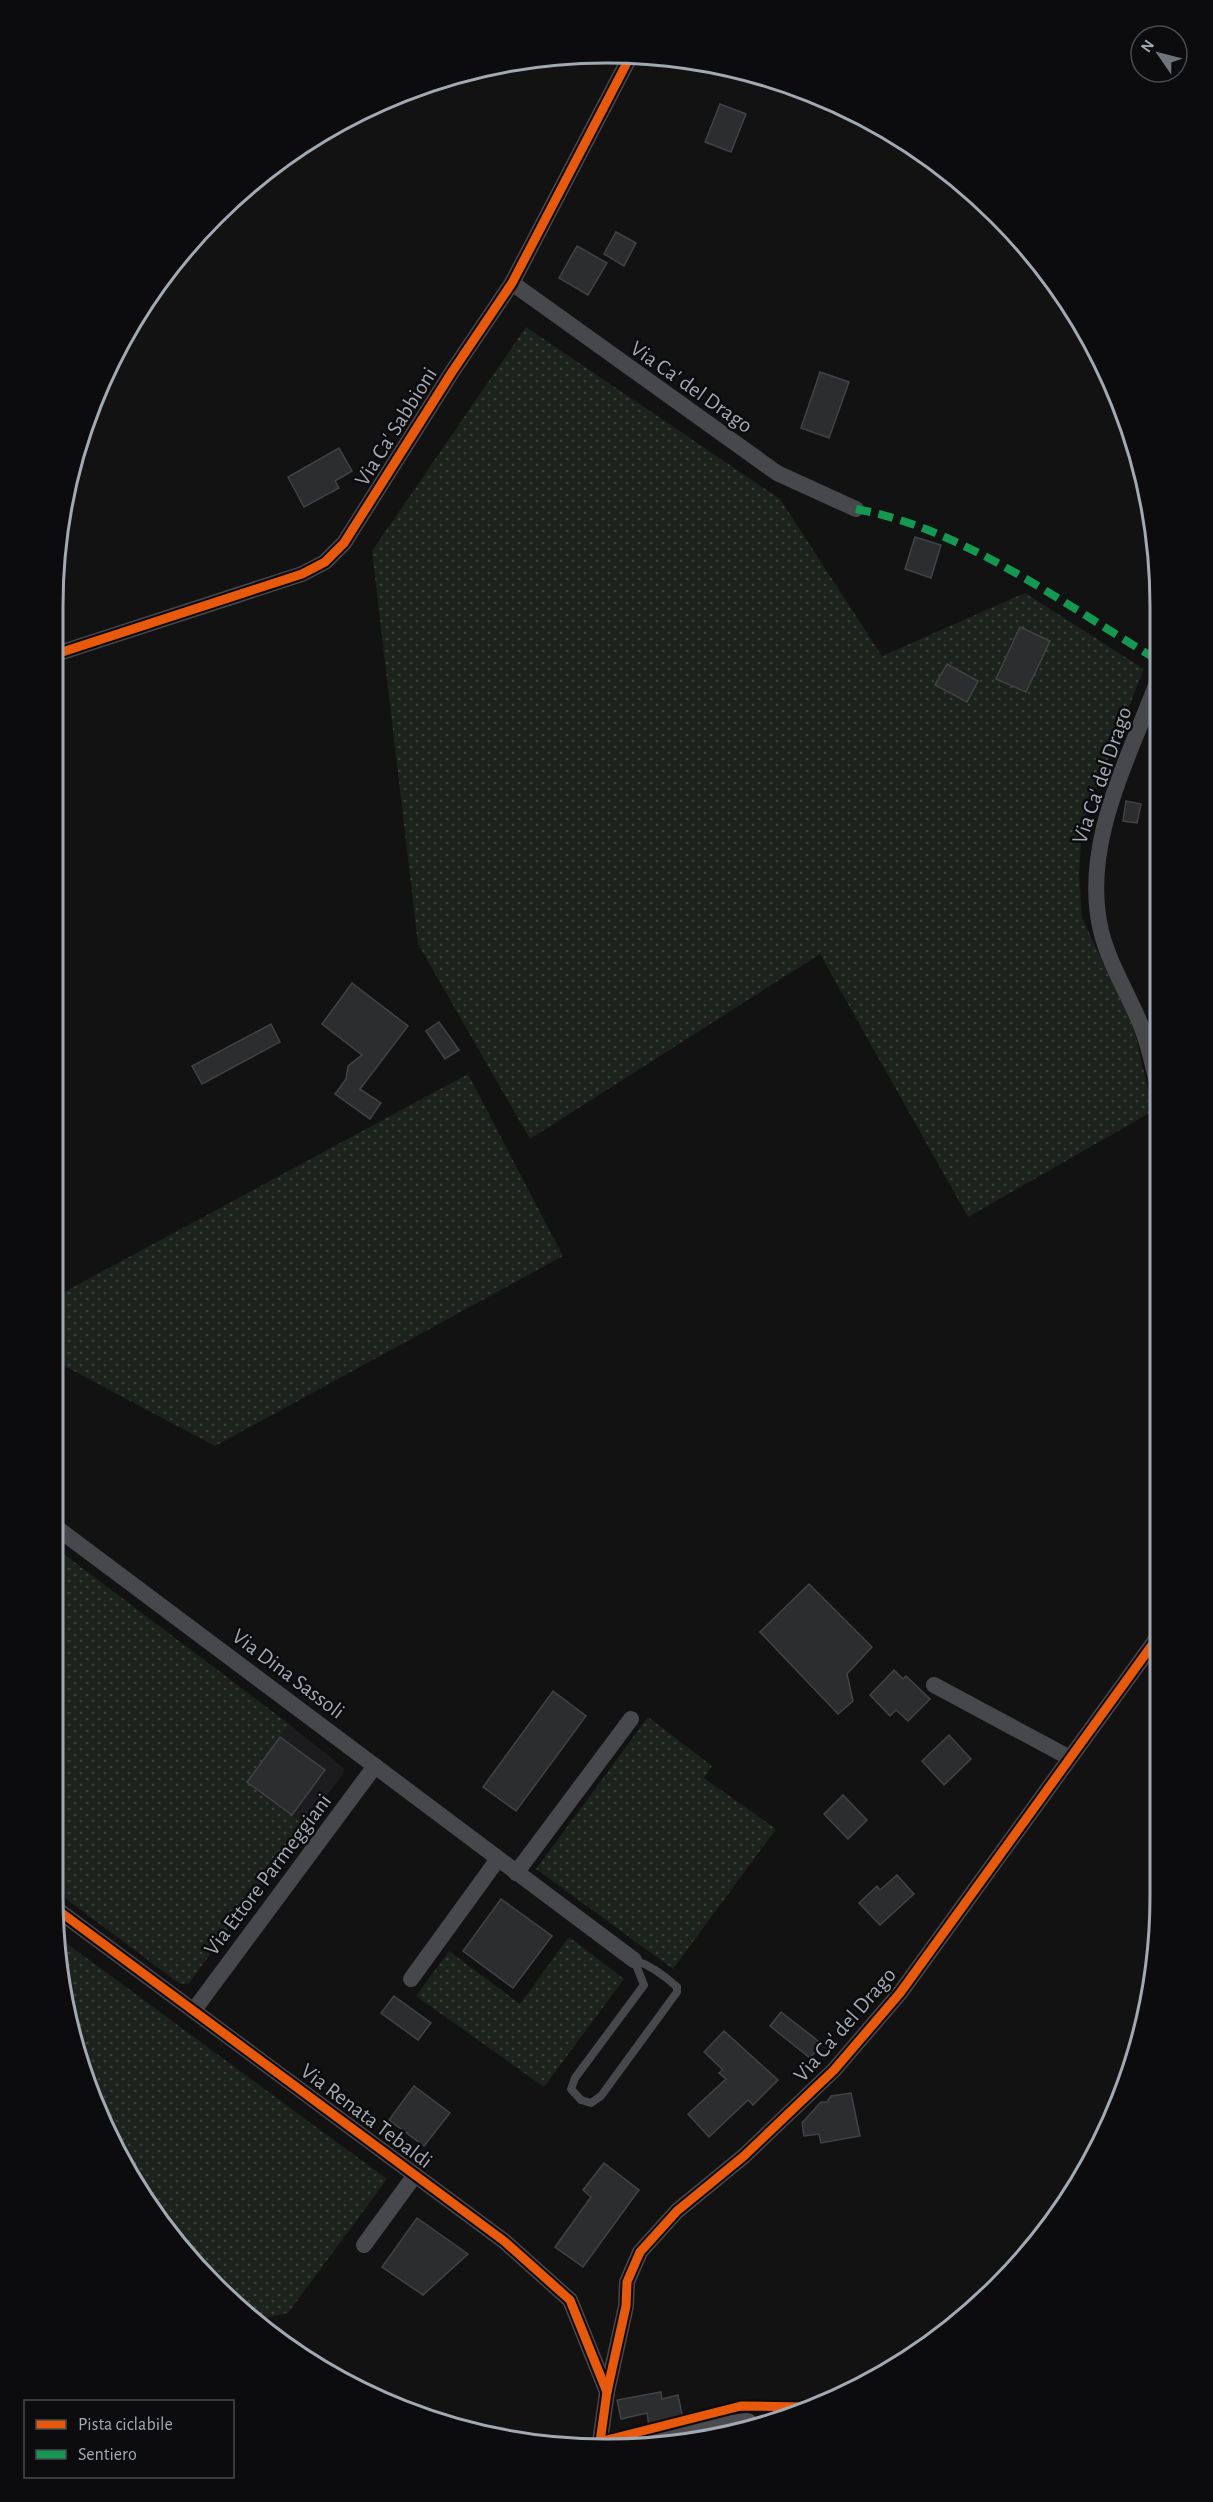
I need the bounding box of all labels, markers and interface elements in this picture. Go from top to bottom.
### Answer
north arrow [1129,24,1189,84]
text: N [1138,37,1157,55]
street label: Via Ca' del Drago [626,337,756,437]
street label: Via Ca' Sabbioni [351,363,441,490]
street label: Via Ca' del Drago [1068,704,1136,847]
street label: Via Dina Sassoli [228,1625,349,1723]
street label: Via Ettore Parmeggiani [200,1790,335,1959]
street label: Via Ca' del Drago [789,1963,900,2086]
street label: Via Renata Tebaldi [296,2059,436,2172]
legend [24,2400,234,2478]
text: Pista ciclabile [78,2416,173,2434]
text: Sentiero [78,2446,137,2464]

